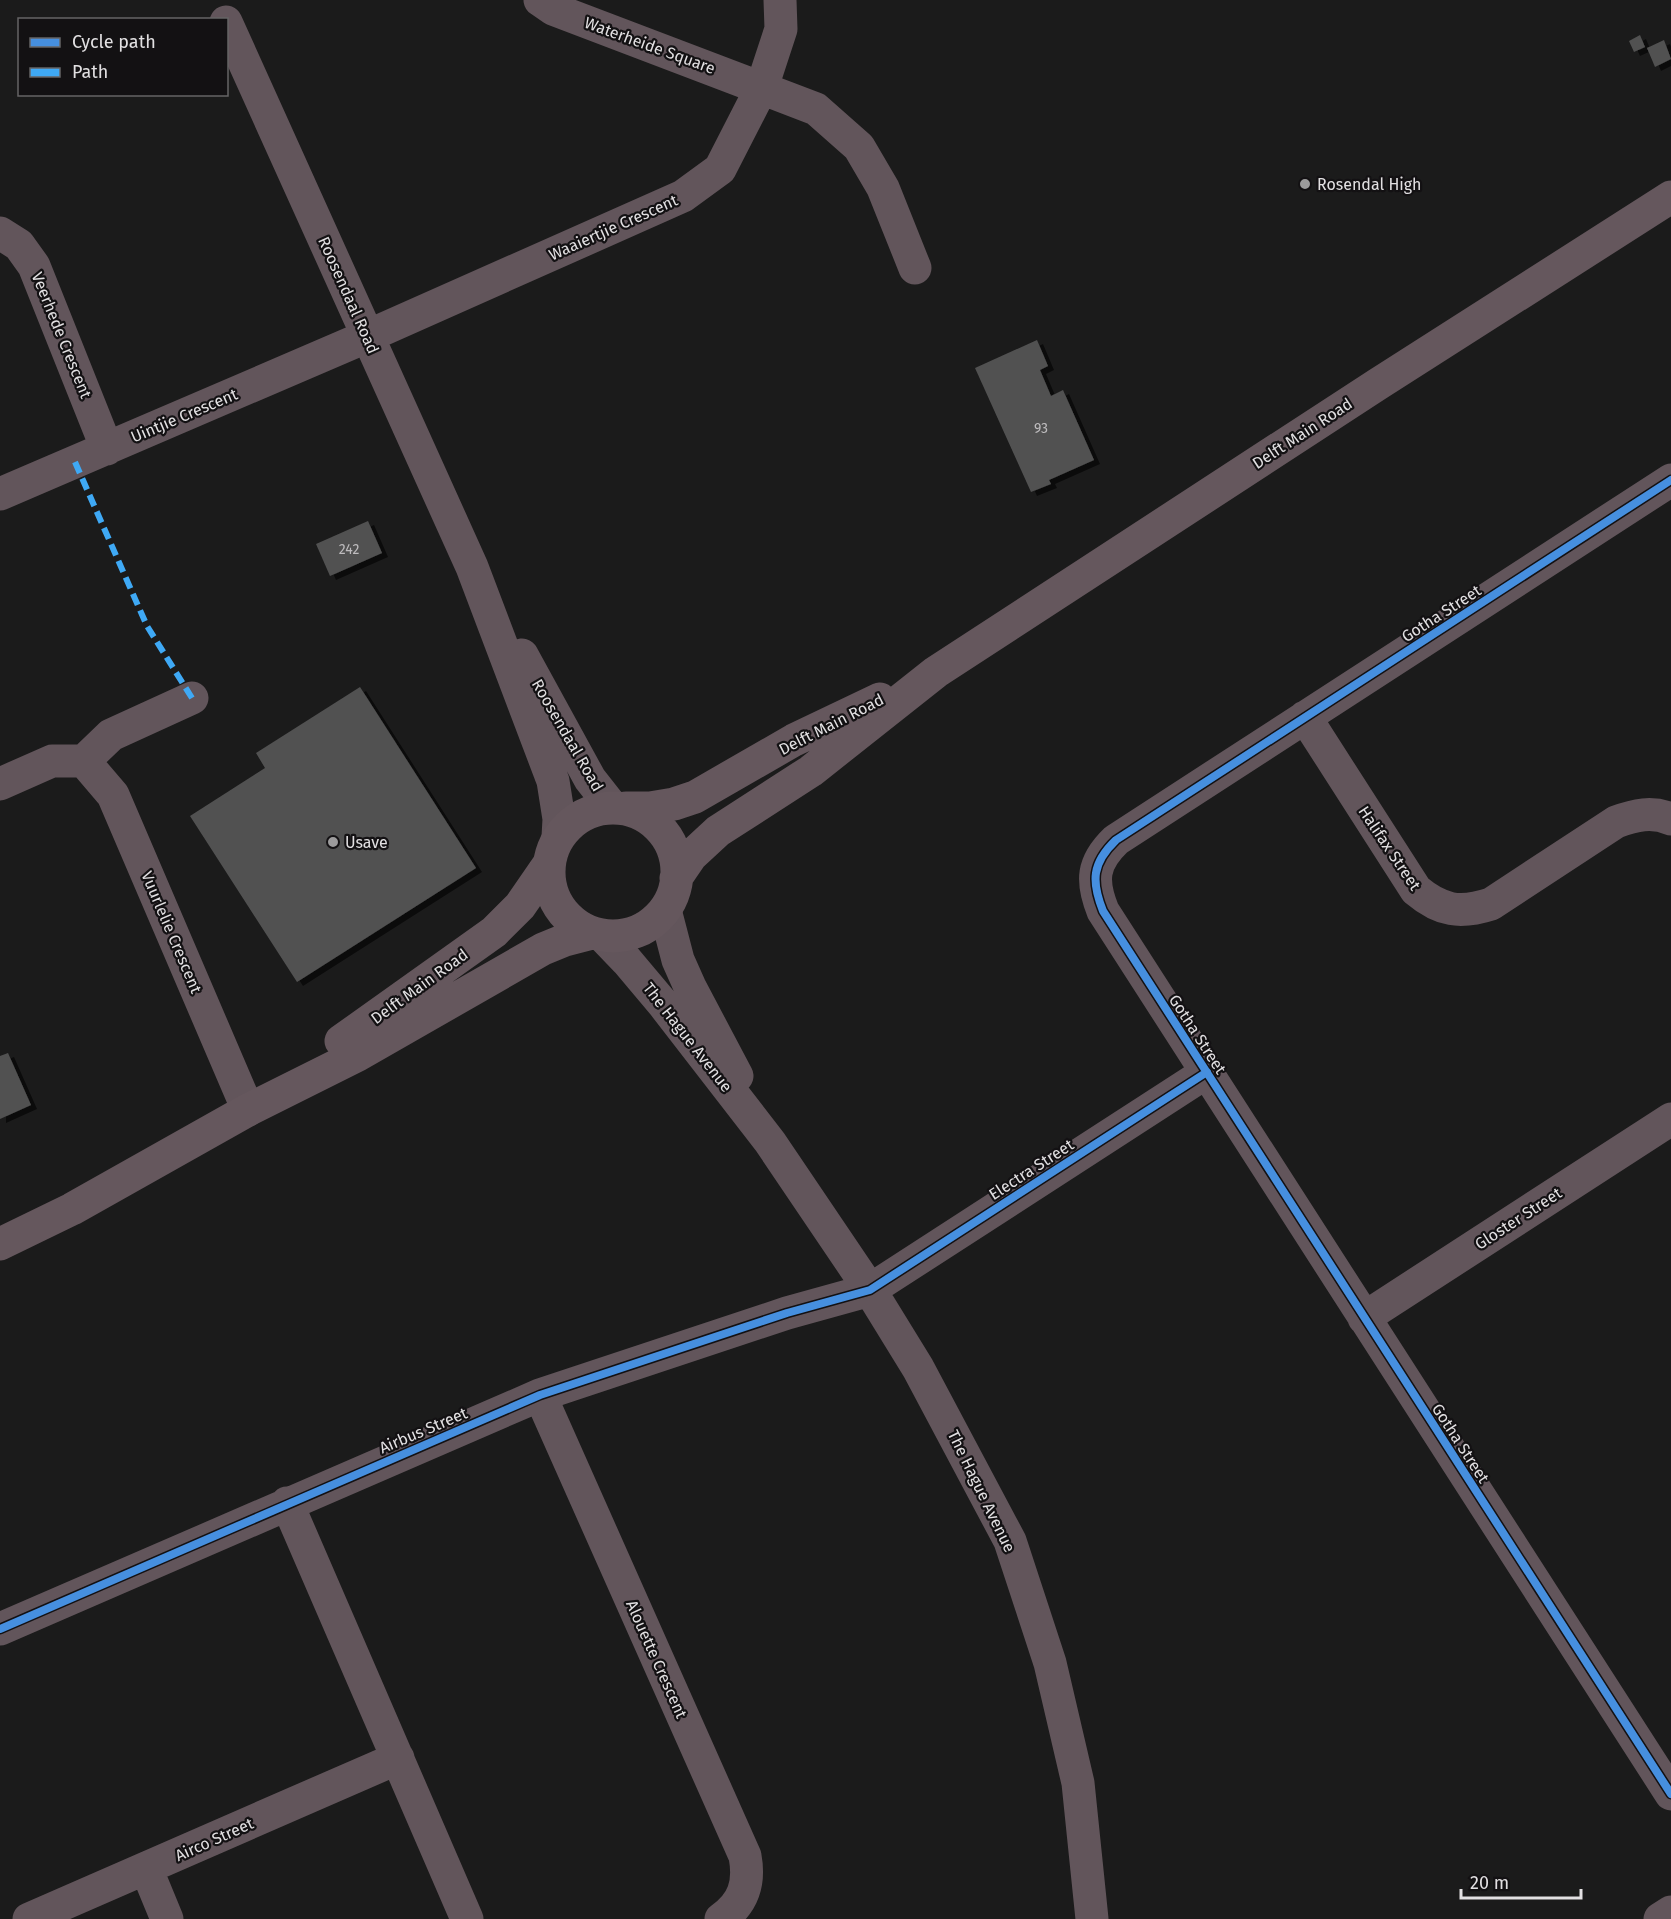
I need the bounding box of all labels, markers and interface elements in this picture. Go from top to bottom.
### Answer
street label: Waterheide Square [582,13,718,78]
legend [18,18,228,96]
text: Cycle path [72,31,156,53]
text: Path [72,61,108,83]
place label: Rosendal High [1317,175,1421,194]
marker: Rosendal High [1298,177,1312,191]
street label: Waaiertjie Crescent [546,190,681,264]
street label: Roosendaal Road [314,234,383,357]
street label: Veerhede Crescent [28,269,96,401]
street label: Uintjie Crescent [128,384,241,446]
street label: Delft Main Road [1249,394,1356,473]
house number: 93 [1034,420,1048,437]
house number: 242 [339,541,359,558]
street label: Gotha Street [1398,581,1485,646]
street label: Roosendaal Road [528,676,607,795]
street label: Delft Main Road [776,690,887,759]
street label: Halifax Street [1354,802,1425,894]
place label: Usave [345,833,388,852]
marker: Usave [326,835,340,849]
street label: Vuurlelie Crescent [137,868,206,996]
street label: Delft Main Road [367,945,472,1028]
street label: The Hague Avenue [639,979,736,1096]
street label: Gotha Street [1165,991,1230,1078]
street label: Electra Street [985,1135,1077,1204]
street label: Gloster Street [1471,1183,1565,1254]
street label: Gotha Street [1428,1400,1493,1487]
street label: Airbus Street [376,1403,470,1458]
street label: The Hague Avenue [944,1427,1019,1555]
street label: Alouette Crescent [622,1597,691,1721]
street label: Airco Street [172,1814,256,1865]
scale bar [1461,1862,1581,1900]
text: 20 m [1470,1872,1509,1894]

